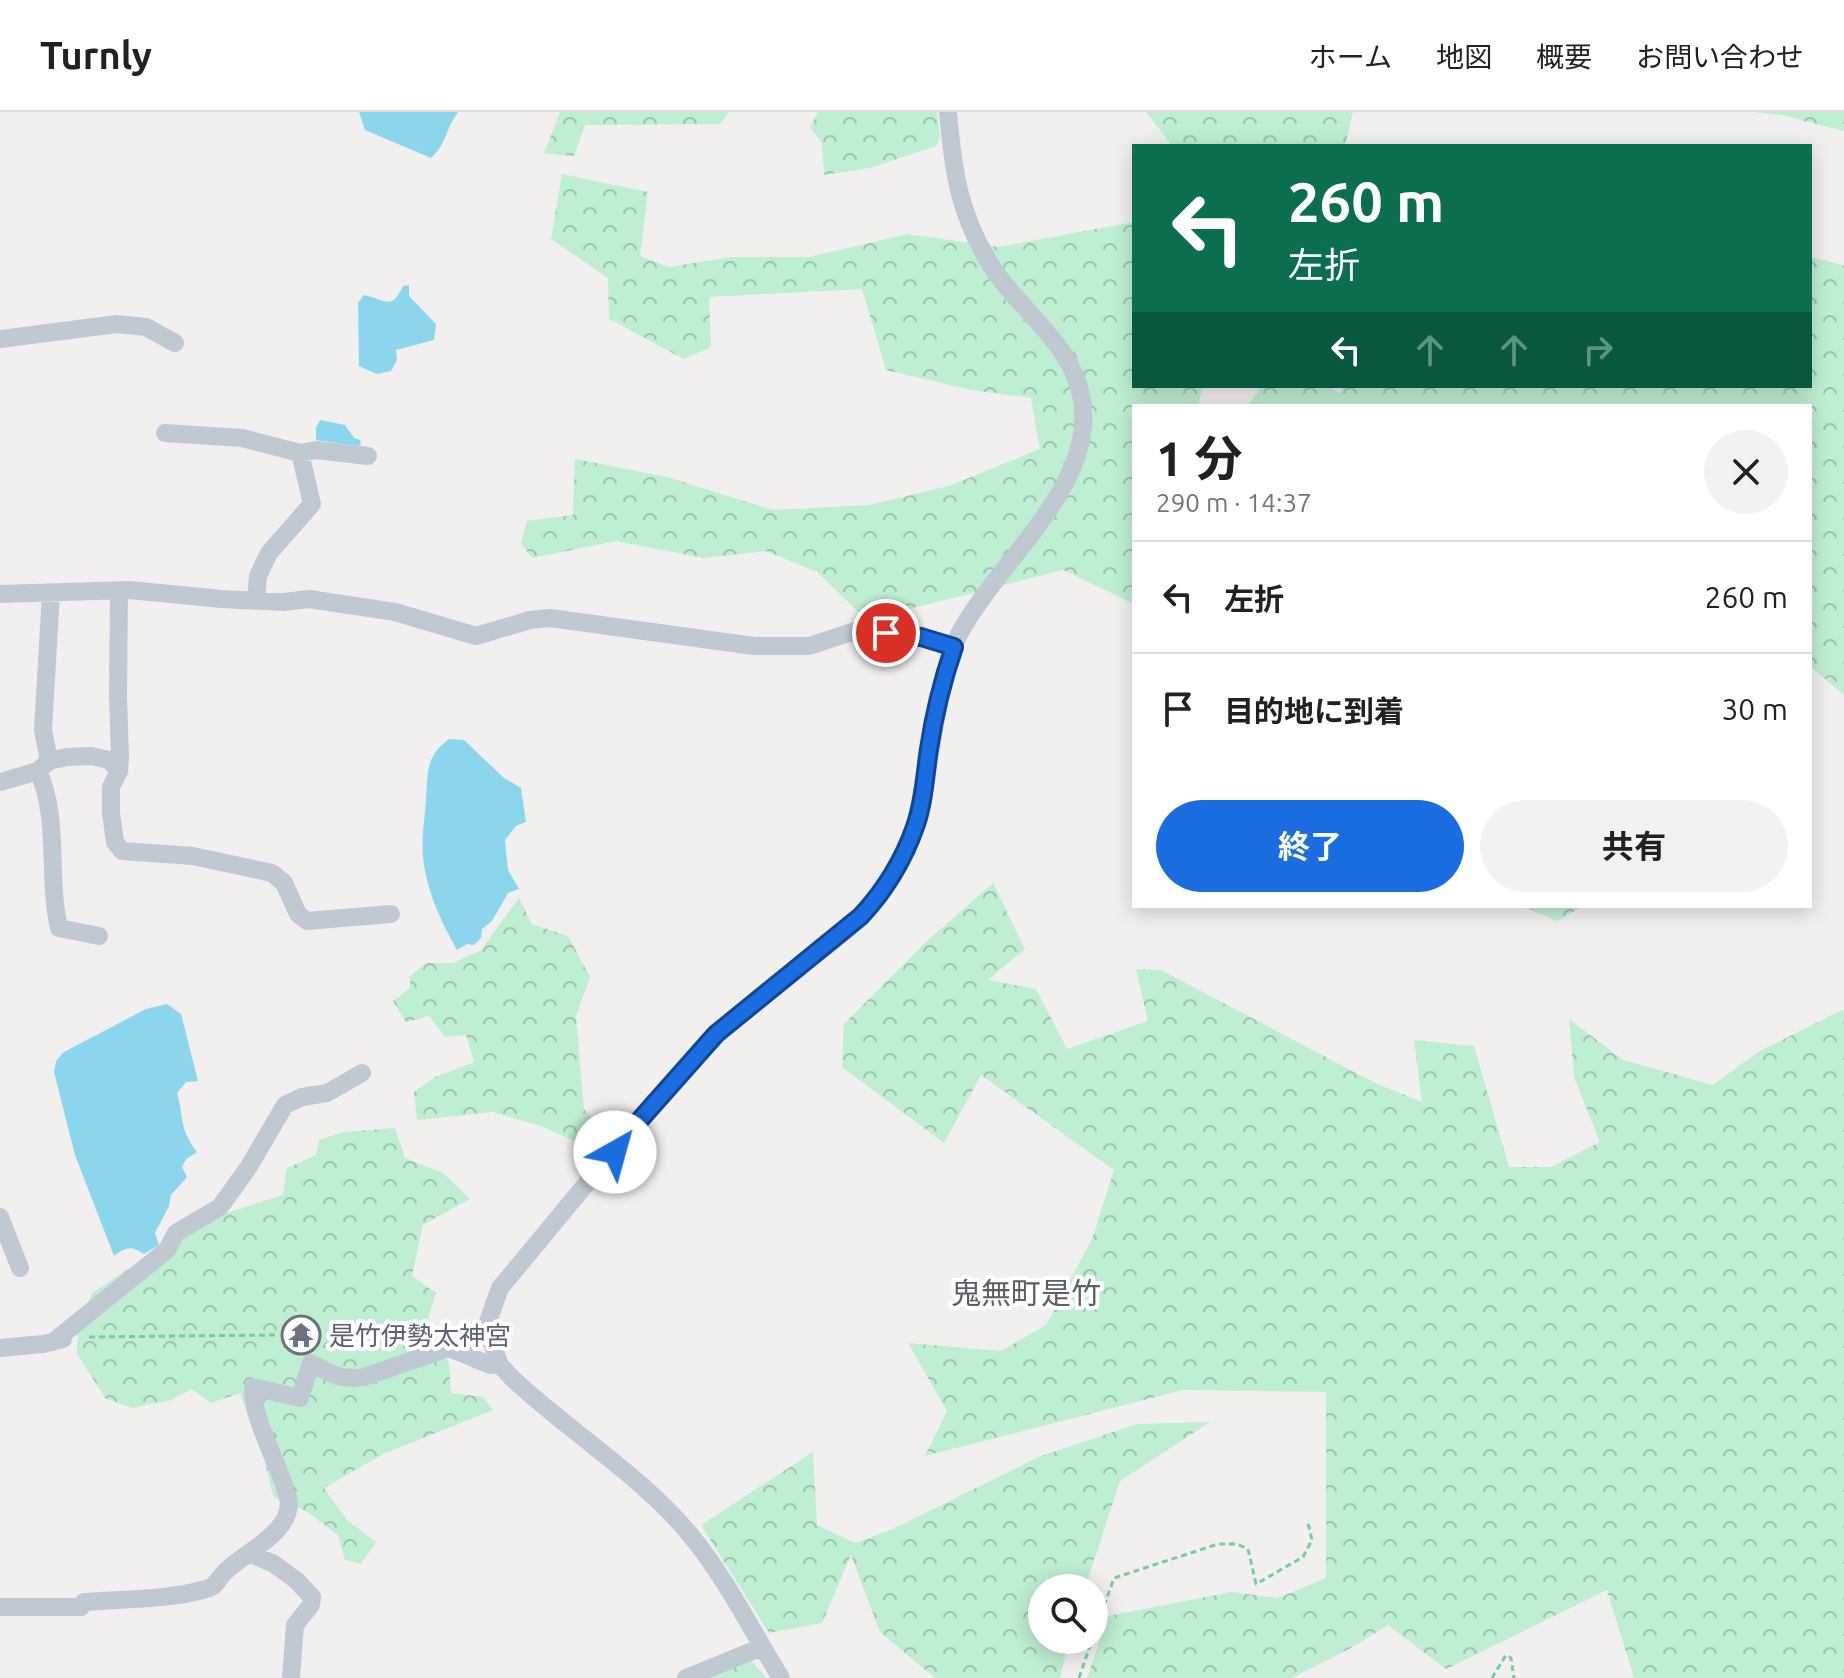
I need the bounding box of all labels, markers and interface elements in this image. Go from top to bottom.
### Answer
text: Turnly [40,34,152,76]
text: ホーム [1309,41,1392,72]
text: 地図 [1436,41,1492,72]
text: 概要 [1536,41,1592,72]
text: お問い合わせ [1636,41,1804,72]
text: 260 m [1288,170,1444,233]
icon: left [1156,176,1260,280]
text: 左折 [1288,244,1360,285]
icon: left [1324,328,1368,372]
icon: ahead [1408,328,1452,372]
icon: ahead [1492,328,1536,372]
icon: right [1576,328,1620,372]
button: close [1704,430,1788,514]
text: 1 分 [1156,431,1242,485]
text: 290 m · 14:37 [1156,488,1312,517]
icon: left [1156,575,1200,619]
text: 260 m [1704,580,1788,614]
text: 左折 [1224,582,1284,616]
pin [852,599,920,667]
icon: arrive [864,611,908,655]
icon: arrive [1156,687,1200,731]
text: 30 m [1721,692,1788,726]
text: 目的地に到着 [1224,694,1404,728]
button: 終了 [1156,800,1464,892]
button: 共有 [1480,800,1788,892]
position arrow [573,1110,657,1194]
district label: 鬼無町是竹 [951,1276,1101,1310]
temple icon: 是竹伊勢太神宮 [280,1314,322,1356]
place label: 是竹伊勢太神宮 [329,1321,511,1350]
map controls [1028,1574,1108,1654]
button: search [1028,1574,1108,1654]

